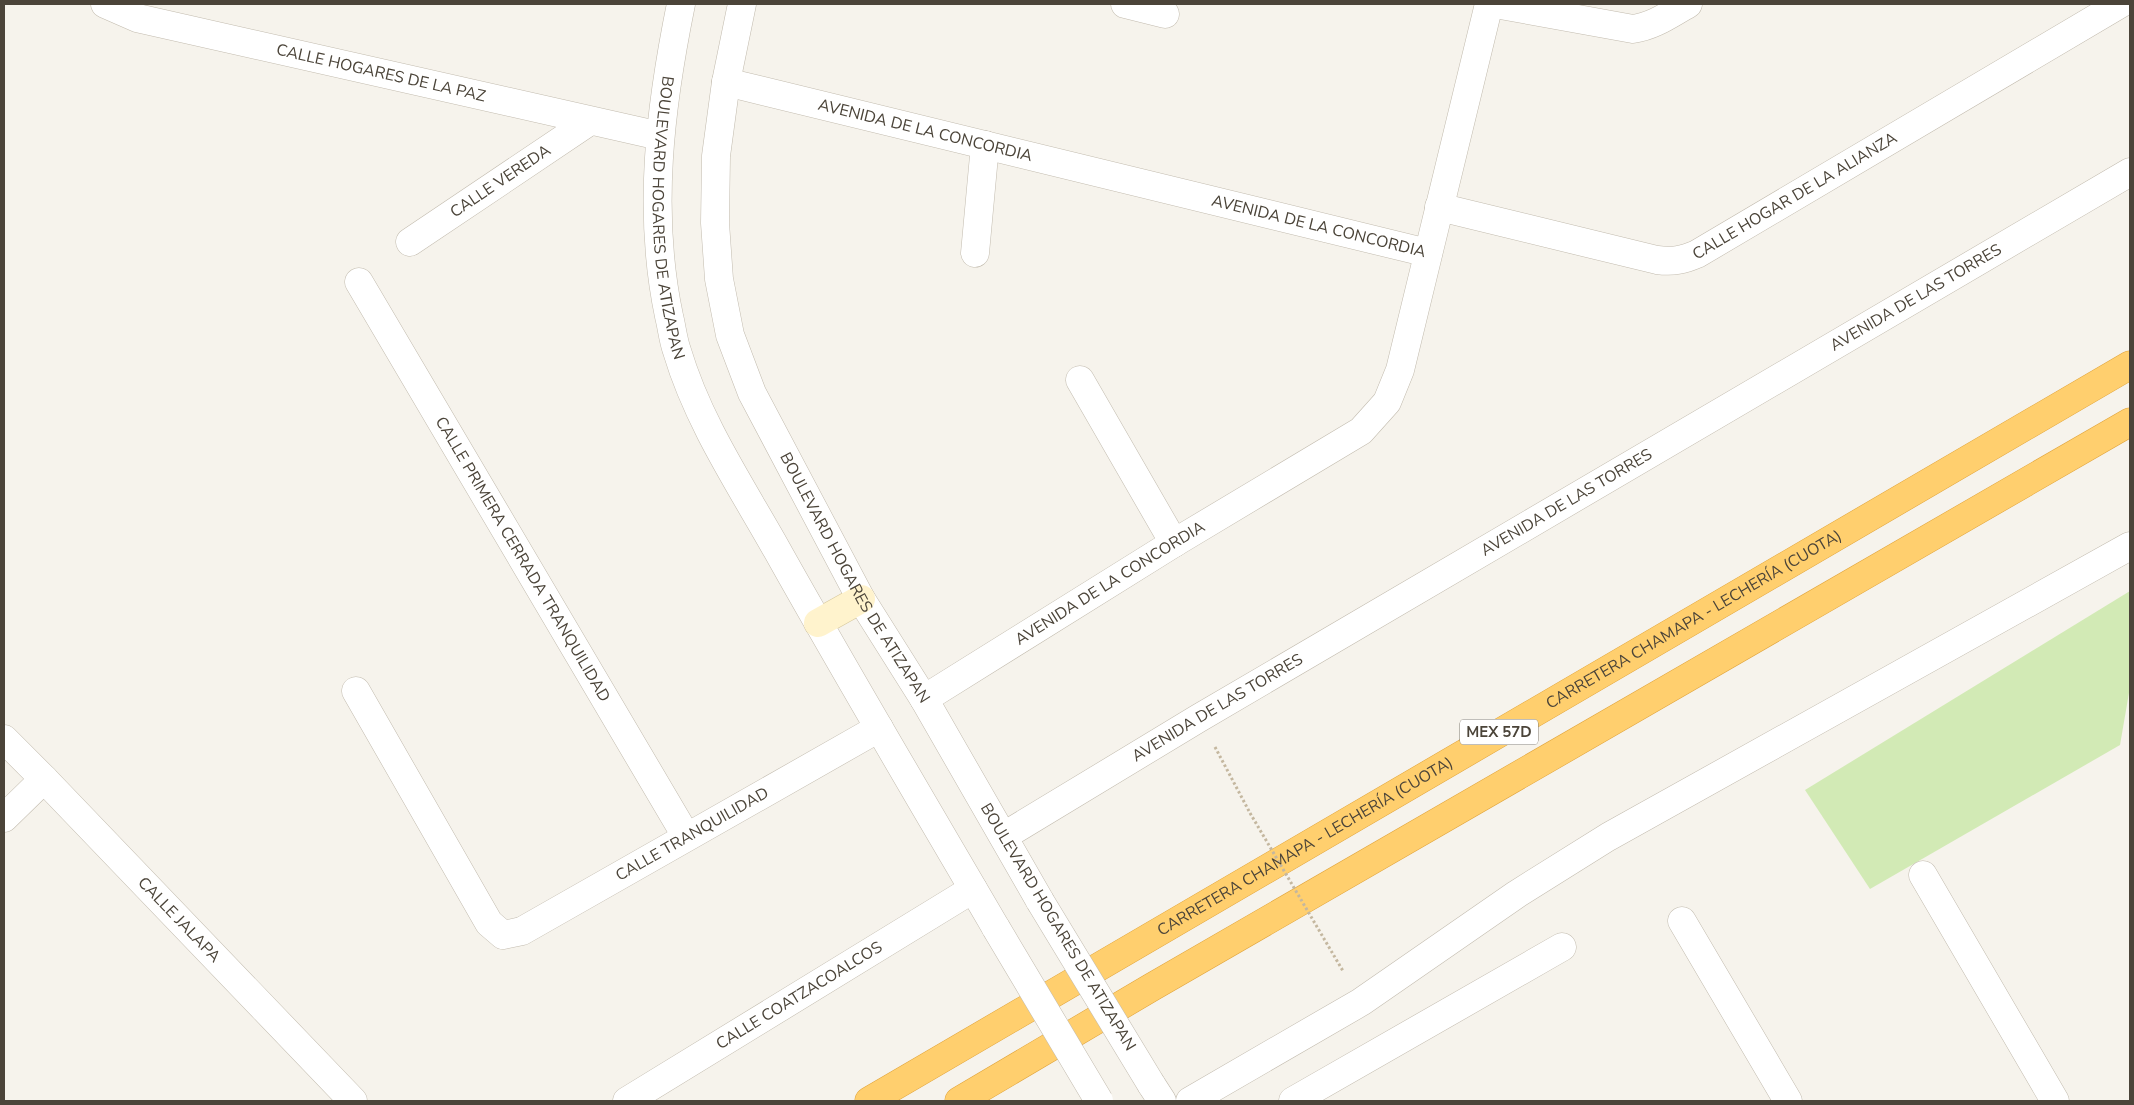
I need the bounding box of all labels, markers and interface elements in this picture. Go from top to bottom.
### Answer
street label: CALLE HOGARES DE LA PAZ [274,39,488,107]
street label: BOULEVARD HOGARES DE ATIZAPAN [647,74,690,362]
street label: AVENIDA DE LA CONCORDIA [816,94,1035,167]
street label: CALLE HOGAR DE LA ALIANZA [1688,127,1901,265]
street label: CALLE VEREDA [446,139,555,223]
street label: AVENIDA DE LA CONCORDIA [1209,190,1428,263]
street label: AVENIDA DE LAS TORRES [1826,239,2006,357]
street label: CALLE PRIMERA CERRADA TRANQUILIDAD [430,413,615,706]
street label: AVENIDA DE LAS TORRES [1477,443,1657,561]
street label: BOULEVARD HOGARES DE ATIZAPAN [774,448,935,708]
street label: AVENIDA DE LA CONCORDIA [1011,516,1209,651]
street label: CARRETERA CHAMAPA - LECHERÍA (CUOTA) [1542,525,1846,714]
street label: AVENIDA DE LAS TORRES [1128,648,1307,767]
road number: MEX 57D [1460,720,1538,744]
street label: CARRETERA CHAMAPA - LECHERÍA (CUOTA) [1153,752,1457,941]
street label: CALLE TRANQUILIDAD [612,782,773,887]
street label: BOULEVARD HOGARES DE ATIZAPAN [975,799,1141,1055]
street label: CALLE JALAPA [133,872,225,967]
street label: CALLE COATZACOALCOS [712,936,887,1055]

